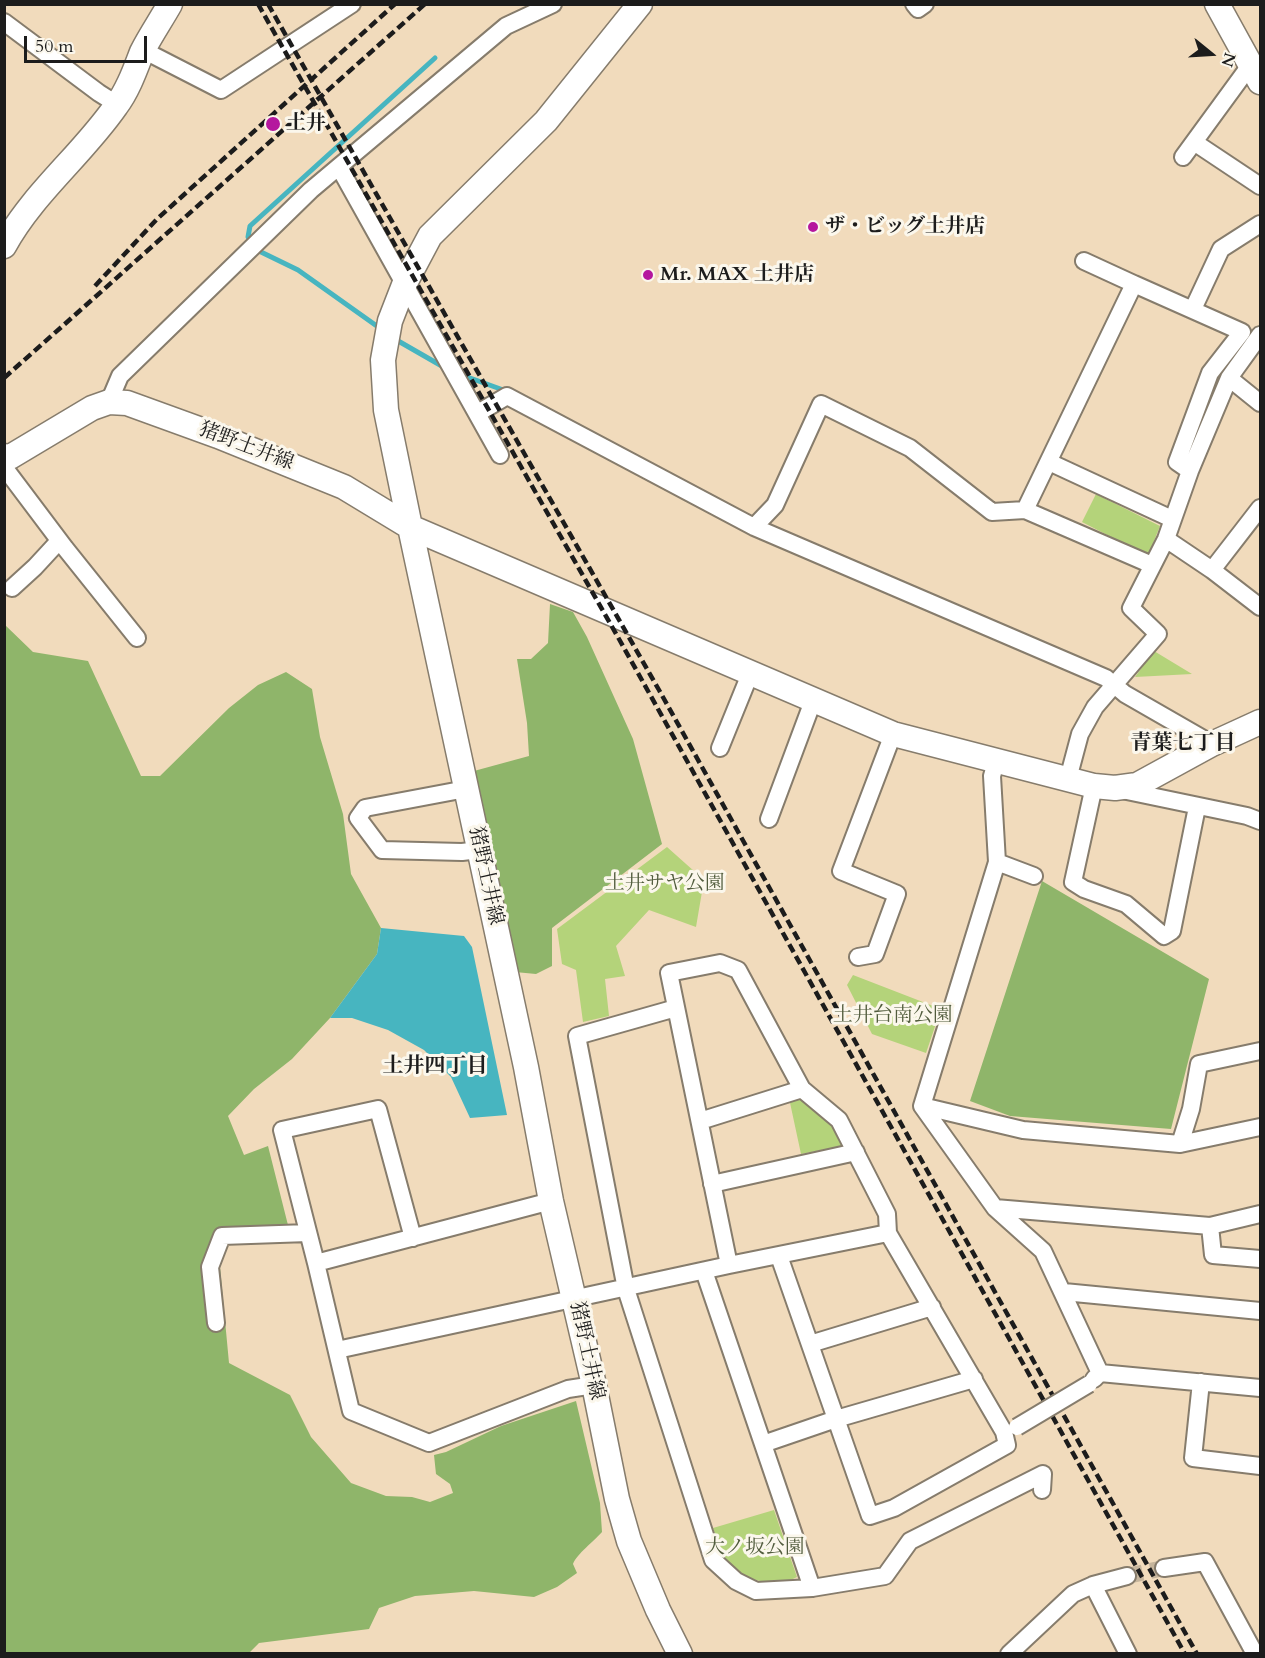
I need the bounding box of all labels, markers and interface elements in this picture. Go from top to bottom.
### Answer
scale bar [27,24,150,62]
north arrow [1181,24,1241,84]
text: 50 m [35,34,74,59]
text: N [1216,50,1241,70]
place label: 土井 [286,112,326,136]
marker: 土井 [264,115,282,133]
place label: ザ・ビッグ土井店 [825,215,985,239]
marker: ザ・ビッグ土井店 [806,220,820,234]
place label: Mr. MAX 土井店 [660,263,814,287]
marker: Mr. MAX 土井店 [641,268,655,282]
street label: 猪野土井線 [195,418,297,476]
district label: 青葉七丁目 [1131,731,1235,757]
street label: 猪野土井線 [463,825,507,927]
park label: 土井サヤ公園 [605,872,725,896]
park label: 土井台南公園 [833,1004,953,1028]
district label: 土井四丁目 [383,1054,487,1080]
street label: 猪野土井線 [564,1300,608,1402]
park label: 大ノ坂公園 [705,1536,805,1560]

